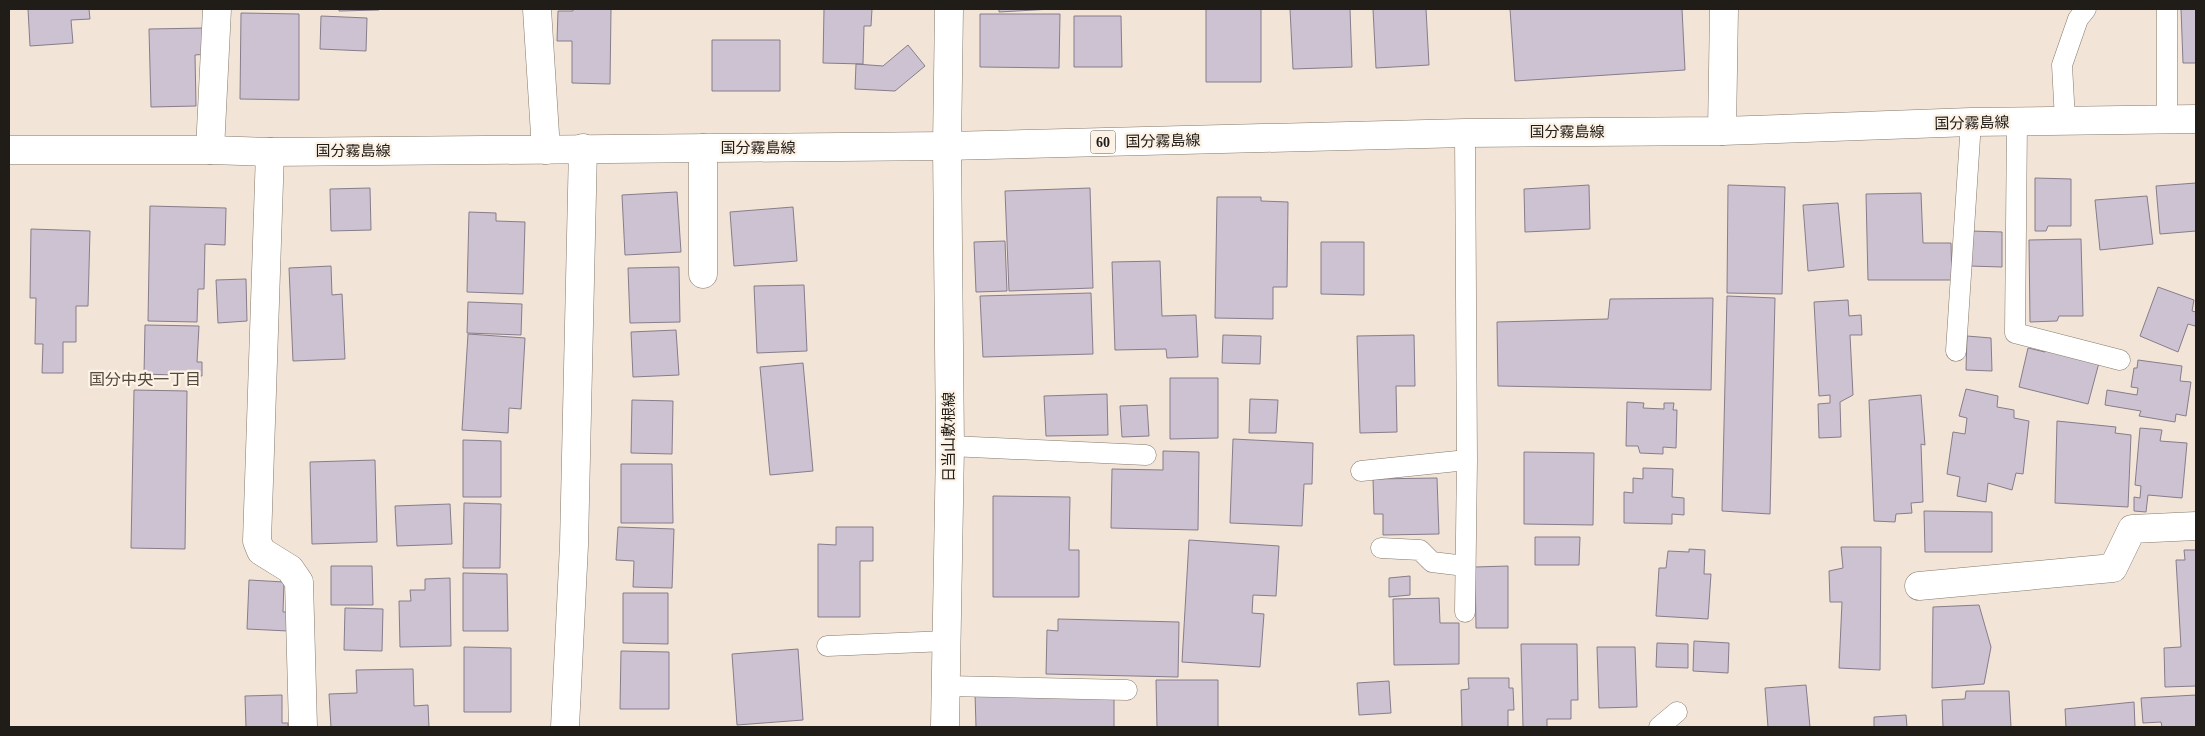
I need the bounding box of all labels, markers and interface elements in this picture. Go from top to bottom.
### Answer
street label: 国分霧島線 [1934,114,2010,132]
street label: 国分霧島線 [1529,124,1605,140]
road number: 60 [1090,130,1116,154]
street label: 国分霧島線 [1125,132,1201,150]
street label: 国分霧島線 [720,140,796,156]
street label: 国分霧島線 [315,143,391,159]
district label: 国分中央一丁目 [89,371,201,388]
street label: 日当山敷根線 [940,392,957,482]

